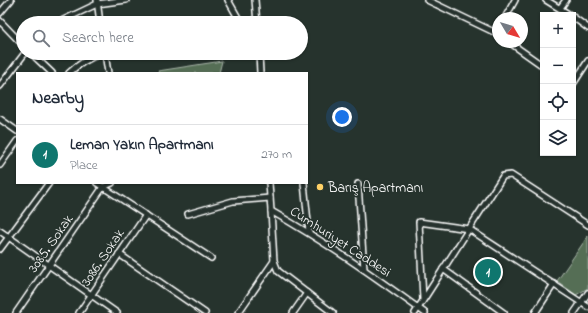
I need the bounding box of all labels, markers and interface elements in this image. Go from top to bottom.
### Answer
north arrow [492,12,528,48]
map controls [540,12,576,156]
button: + [540,12,576,48]
search box [16,16,308,60]
icon: search [30,27,52,49]
text: Search here [62,27,134,49]
button: − [540,48,576,84]
button: locate [540,84,576,120]
text: Nearby [32,86,84,111]
your location [332,107,352,127]
button: layers [540,120,576,156]
text: Leman Yakın Apartmanı [70,134,214,156]
text: 1 [43,145,47,164]
text: 270 m [261,145,292,164]
text: Place [70,156,98,175]
place label: Barış Apartmanı [327,178,423,199]
marker: Barış Apartmanı [315,182,325,192]
street label: Cumhuriyet Caddesi [285,202,395,284]
street label: 3085. Sokak [23,210,80,277]
street label: 3086. Sokak [76,224,131,291]
pin: 1 [475,257,501,287]

